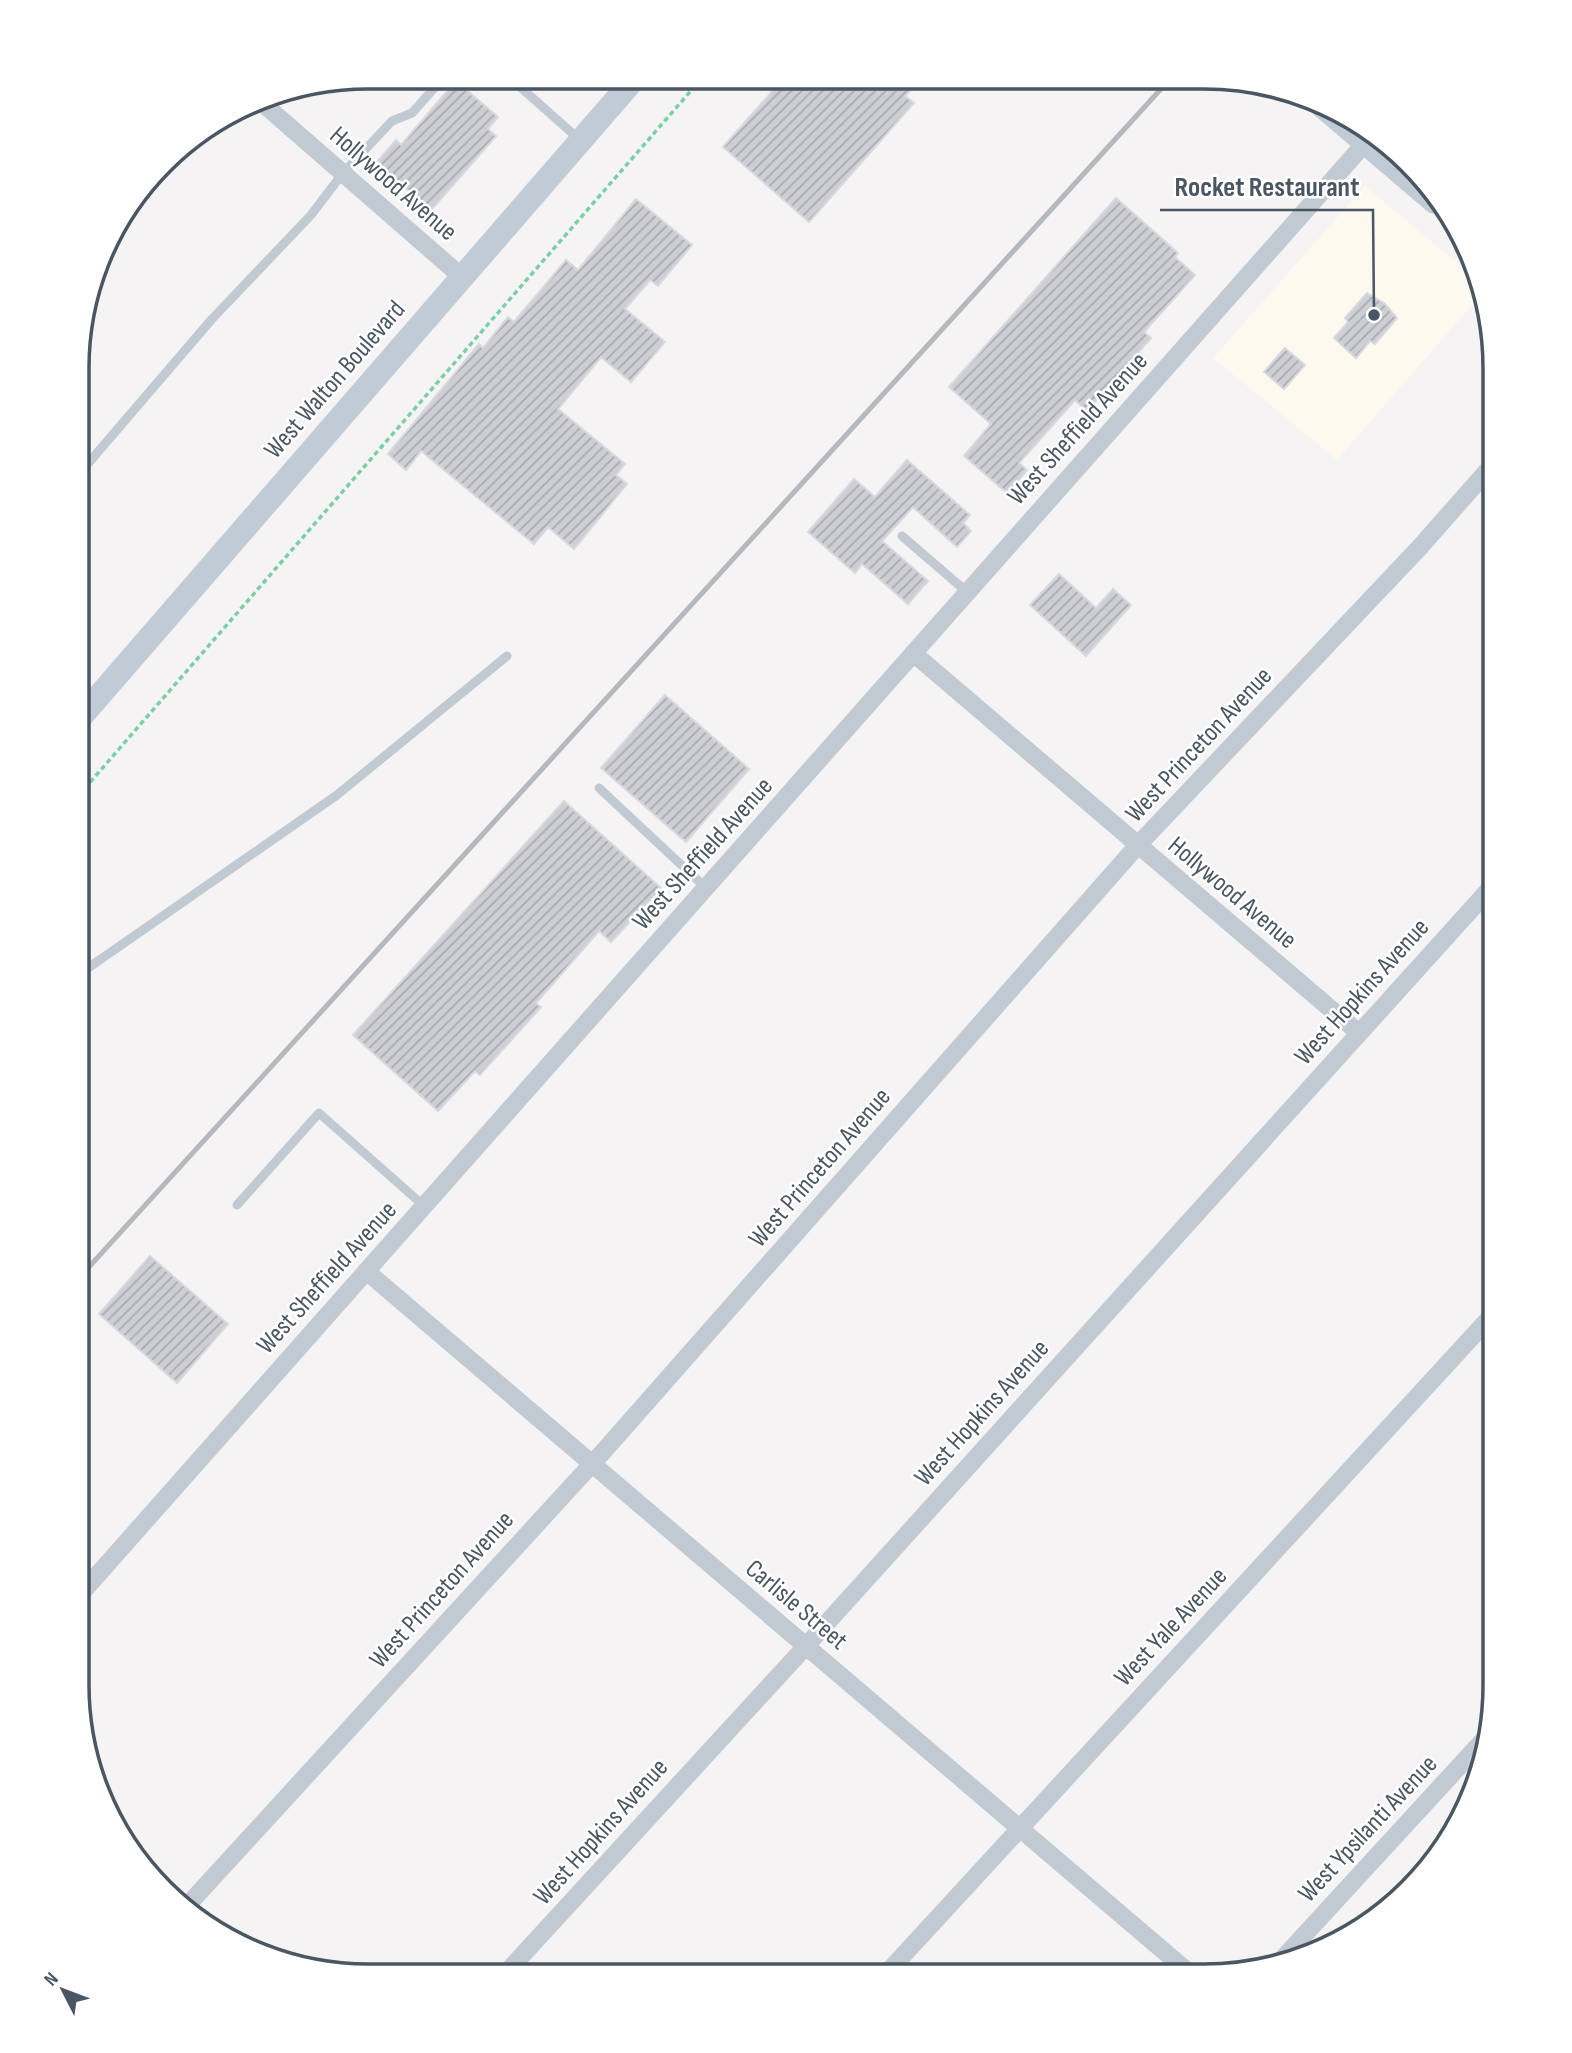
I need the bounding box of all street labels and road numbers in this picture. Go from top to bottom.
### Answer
street label: Hollywood Avenue [323,120,463,248]
street label: West Walton Boulevard [258,295,412,465]
street label: West Sheffield Avenue [1001,346,1155,512]
street label: West Princeton Avenue [1119,661,1279,829]
street label: West Sheffield Avenue [626,771,780,937]
street label: Hollywood Avenue [1161,830,1303,956]
street label: West Hopkins Avenue [1288,913,1436,1071]
street label: West Princeton Avenue [743,1082,898,1254]
street label: West Sheffield Avenue [250,1195,404,1361]
street label: West Hopkins Avenue [908,1334,1056,1492]
street label: West Princeton Avenue [363,1505,521,1675]
street label: Carlisle Street [739,1554,853,1657]
street label: West Yale Avenue [1108,1561,1234,1693]
street label: West Ypsilanti Avenue [1292,1749,1444,1909]
street label: West Hopkins Avenue [527,1753,675,1911]

